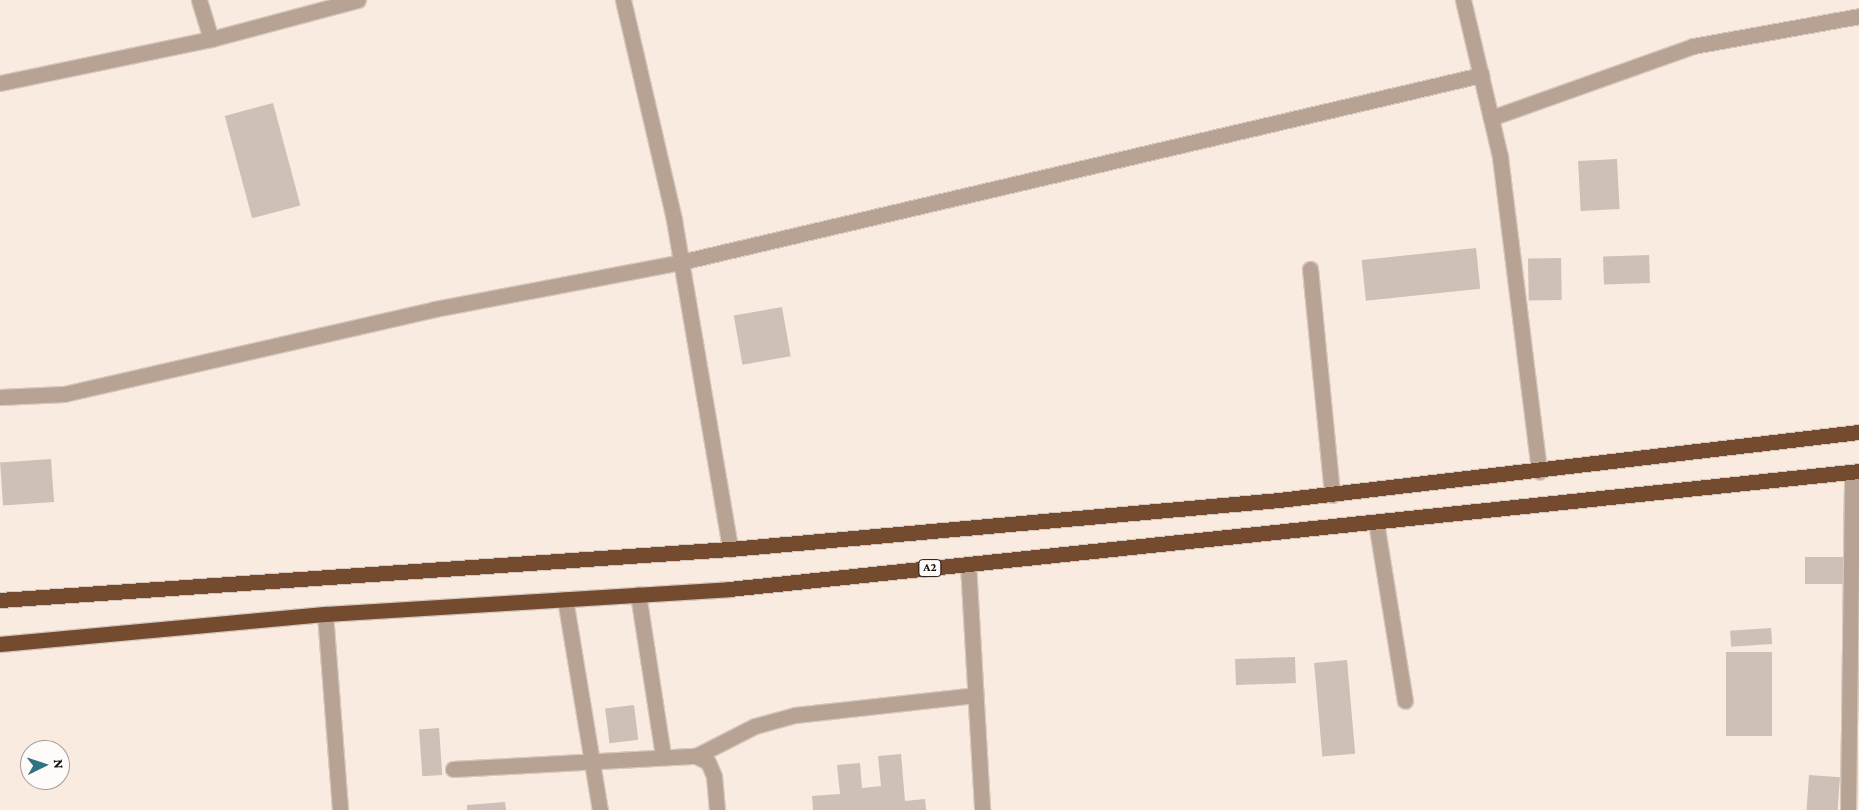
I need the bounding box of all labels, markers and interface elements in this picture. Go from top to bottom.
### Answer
road number: A2 [918,558,942,578]
north arrow [20,740,70,790]
text: N [51,759,67,769]

